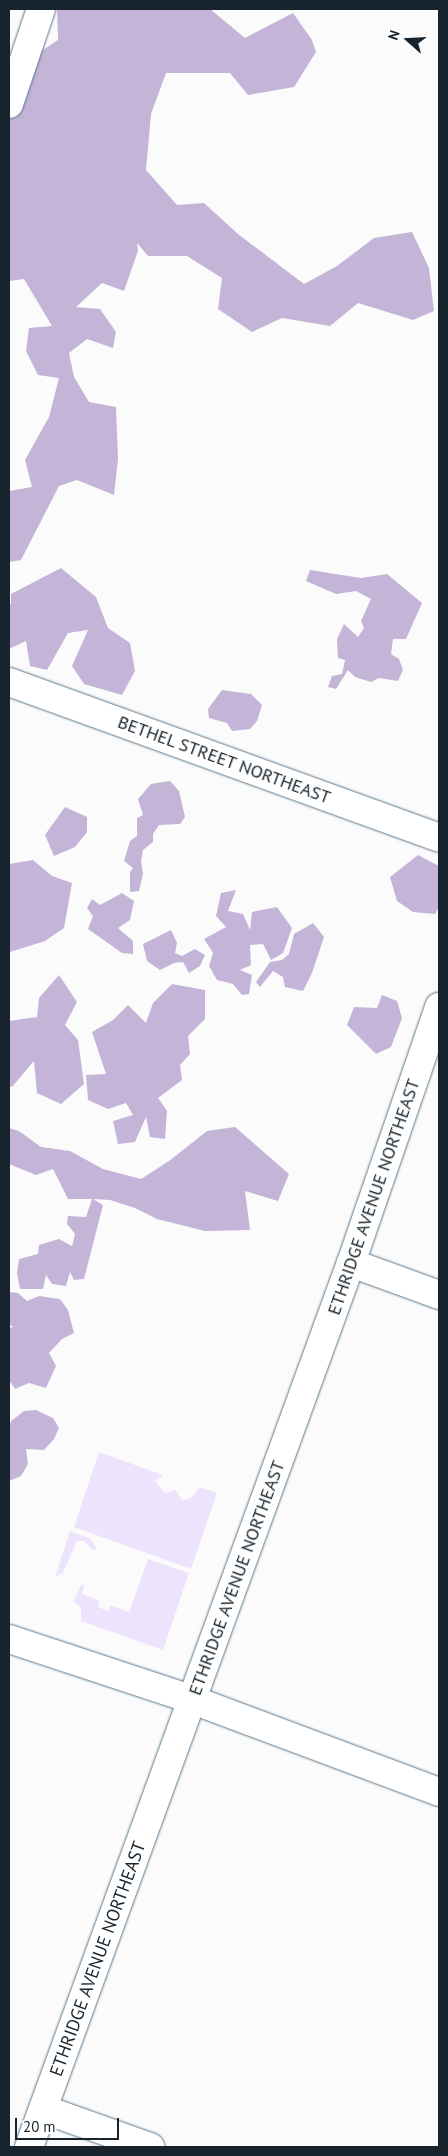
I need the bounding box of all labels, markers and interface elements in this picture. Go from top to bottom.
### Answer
north arrow [383,15,433,65]
text: N [384,28,404,42]
street label: BETHEL STREET NORTHEAST [114,711,334,809]
street label: ETHRIDGE AVENUE NORTHEAST [323,1076,425,1318]
street label: ETHRIDGE AVENUE NORTHEAST [184,1457,290,1699]
street label: ETHRIDGE AVENUE NORTHEAST [45,1838,151,2080]
scale bar [18,2108,121,2140]
text: 20 m [23,2117,56,2136]

